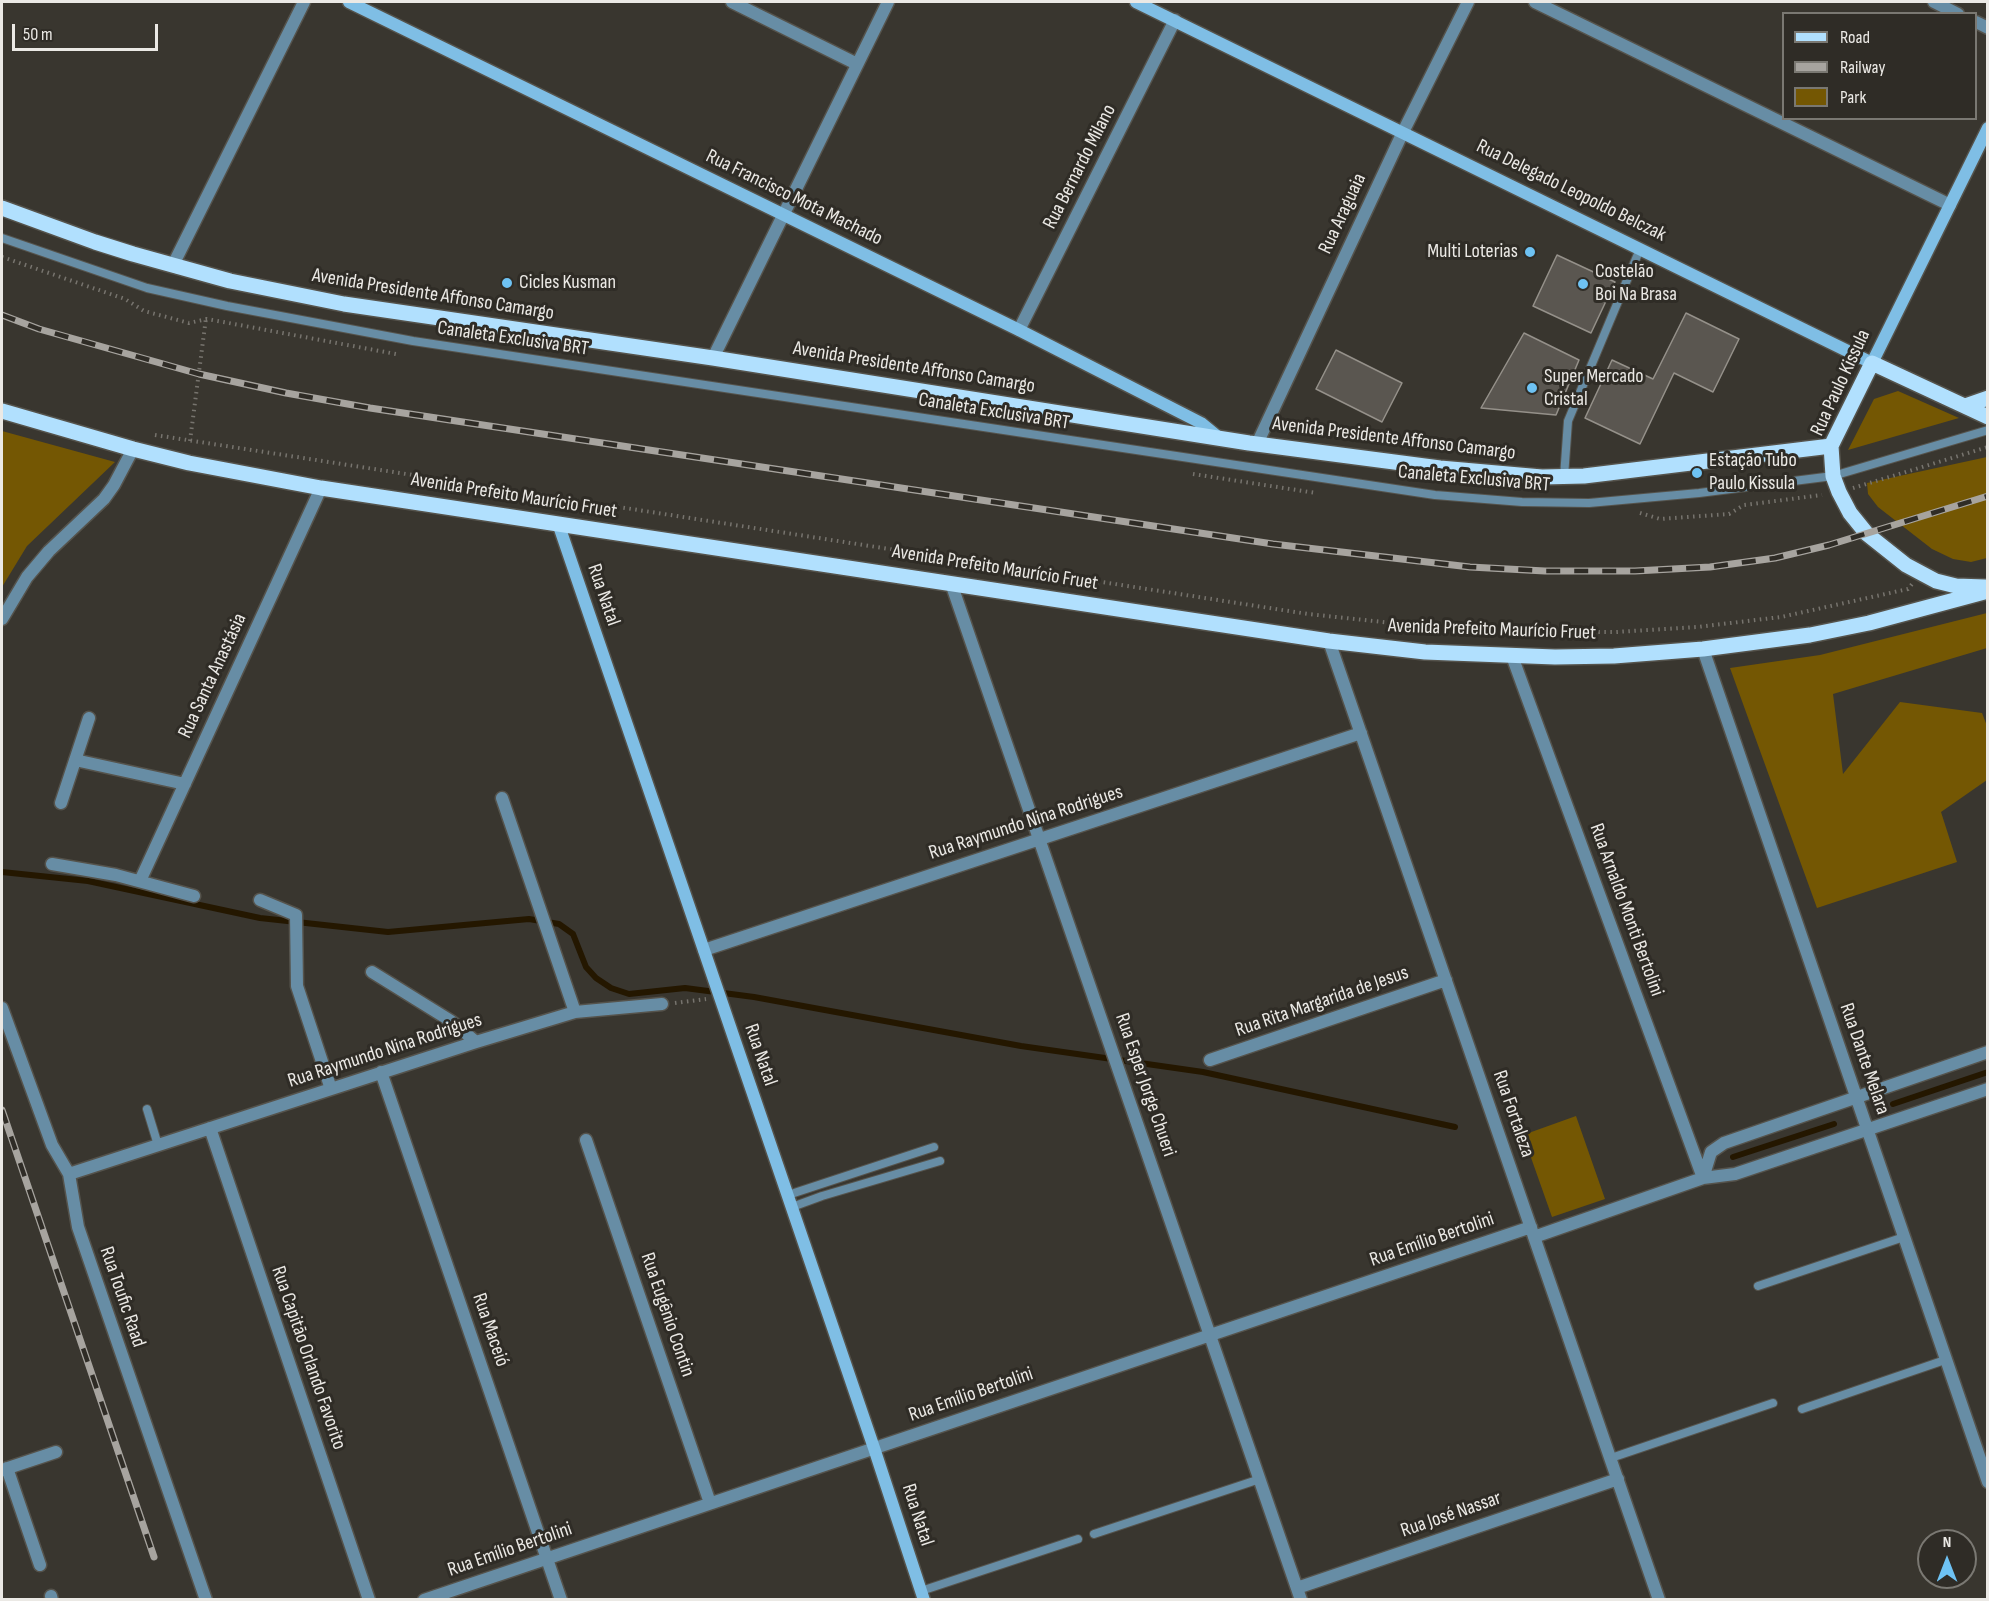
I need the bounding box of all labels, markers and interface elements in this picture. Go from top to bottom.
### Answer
scale bar [15,12,160,50]
legend [1782,12,1977,120]
text: 50 m [23,24,53,45]
text: Road [1840,27,1870,48]
text: Railway [1840,57,1885,78]
text: Park [1840,87,1866,108]
street label: Rua Bernardo Milano [1038,101,1122,233]
street label: Rua Delegado Leopoldo Belczak [1472,135,1670,247]
street label: Rua Francisco Mota Machado [702,145,886,251]
street label: Rua Araguaia [1314,170,1372,258]
place label: Multi Loterias [1427,240,1518,264]
marker: Multi Loterias [1523,245,1537,259]
place label: Costelão Boi Na Brasa [1595,260,1677,307]
street label: Avenida Presidente Affonso Camargo [310,264,556,326]
place label: Cicles Kusman [519,271,616,295]
marker: Cicles Kusman [500,276,514,290]
marker: Costelão Boi Na Brasa [1576,277,1590,291]
street label: Canaleta Exclusiva BRT [436,316,590,362]
street label: Rua Paulo Kissula [1806,326,1876,440]
street label: Avenida Presidente Affonso Camargo [791,337,1037,399]
place label: Super Mercado Cristal [1544,365,1644,412]
marker: Super Mercado Cristal [1525,381,1539,395]
street label: Canaleta Exclusiva BRT [917,388,1071,436]
street label: Avenida Presidente Affonso Camargo [1271,412,1517,466]
place label: Estação Tubo Paulo Kissula [1709,449,1797,496]
street label: Canaleta Exclusiva BRT [1397,460,1551,498]
marker: Estação Tubo Paulo Kissula [1690,466,1704,480]
street label: Avenida Prefeito Maurício Fruet [409,468,619,524]
street label: Avenida Prefeito Maurício Fruet [890,540,1100,596]
street label: Rua Natal [581,561,625,629]
street label: Rua Santa Anastásia [174,610,252,742]
street label: Avenida Prefeito Maurício Fruet [1388,614,1596,646]
street label: Rua Raymundo Nina Rodrigues [926,780,1126,866]
street label: Rua Arnaldo Monti Bertolini [1584,820,1668,1000]
street label: Rua Rita Margarida de Jesus [1232,961,1412,1043]
street label: Rua Dante Melara [1834,1000,1894,1118]
street label: Rua Raymundo Nina Rodrigues [285,1008,485,1094]
street label: Rua Esper Jorge Chueri [1109,1010,1181,1160]
street label: Rua Natal [738,1021,782,1089]
street label: Rua Fortaleza [1487,1067,1539,1161]
street label: Rua Emílio Bertolini [1367,1208,1497,1272]
street label: Rua Toufic Raad [94,1244,150,1350]
street label: Rua Eugênio Contin [635,1250,699,1380]
street label: Rua Capitão Orlando Favorito [265,1263,351,1453]
street label: Rua Maceió [466,1290,514,1370]
street label: Rua Emílio Bertolini [906,1363,1036,1427]
street label: Rua Natal [896,1481,938,1549]
street label: Rua José Nassar [1398,1487,1504,1543]
street label: Rua Emílio Bertolini [445,1518,575,1582]
north arrow [1917,1529,1977,1589]
text: N [1943,1533,1951,1552]

